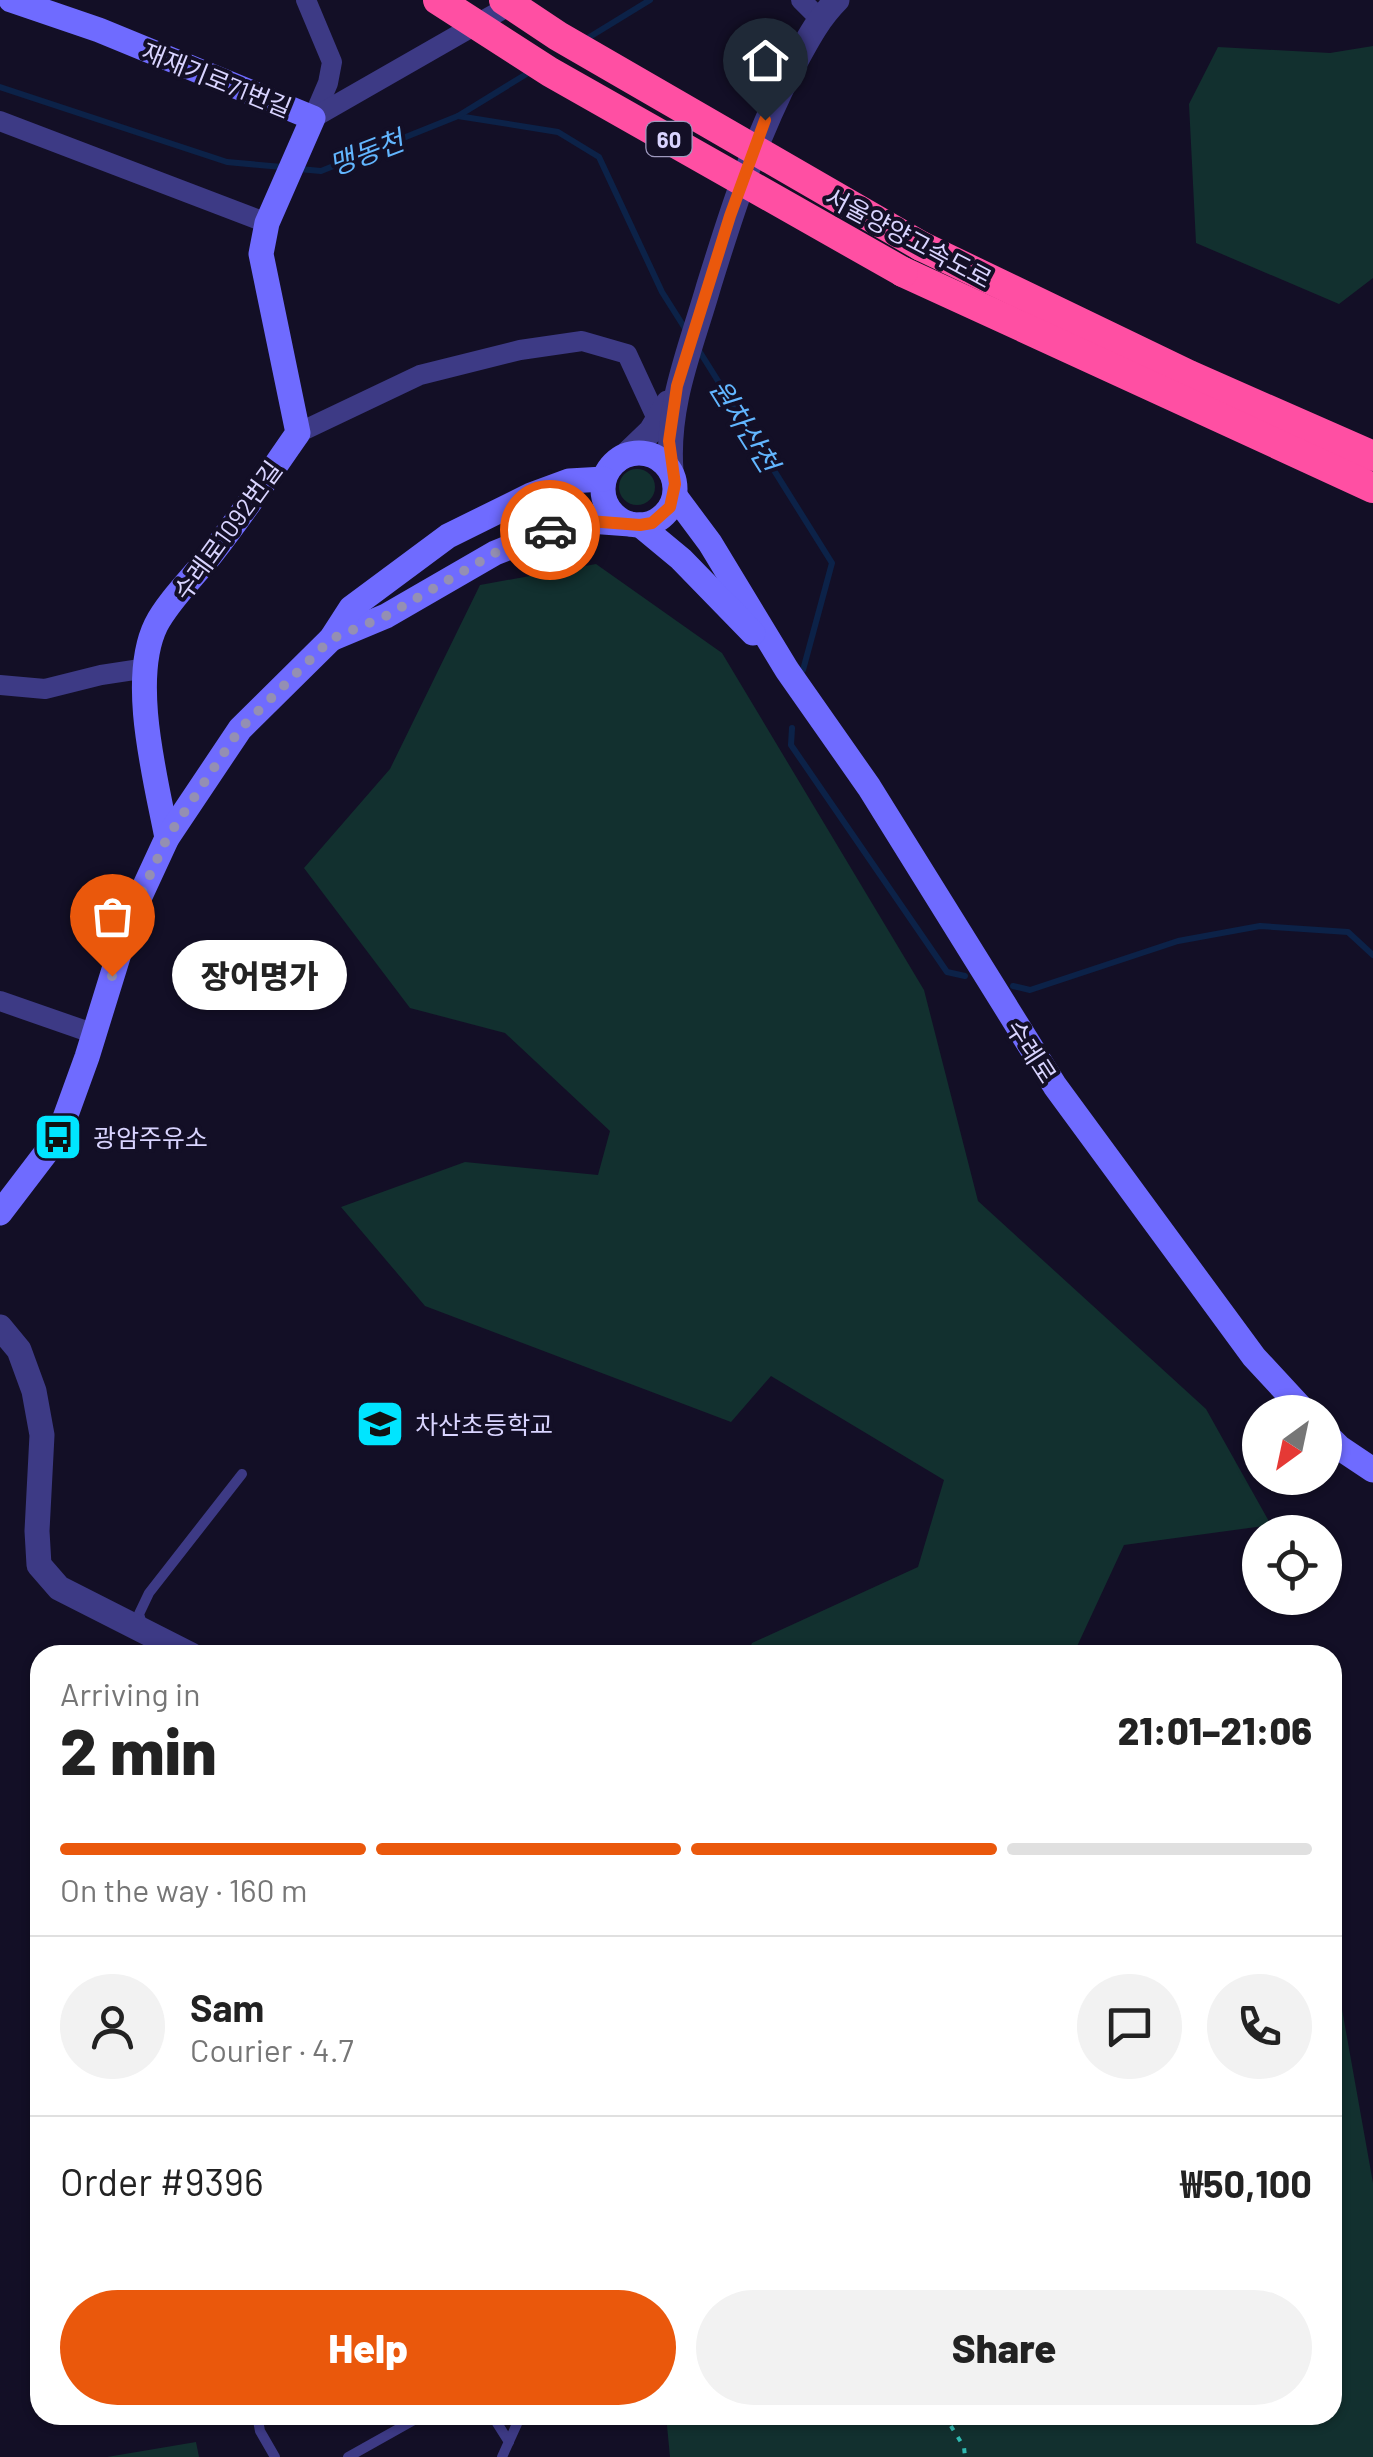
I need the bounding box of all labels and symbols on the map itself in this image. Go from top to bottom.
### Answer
pin [723,18,808,121]
street label: 재재기로71번길 [138,35,296,123]
water label: 맹동천 [324,121,411,182]
road number: 60 [646,122,692,156]
street label: 서울양양고속도로 [821,181,997,293]
water label: 원차산천 [703,372,788,480]
street label: 수레로1092번길 [167,455,287,605]
courier [500,480,600,580]
pin [70,874,155,977]
callout: 장어명가 [172,941,347,1011]
street label: 수레로 [1001,1014,1063,1088]
bus stop icon: 광암주유소 [32,1111,84,1163]
place label: 광암주유소 [93,1122,208,1152]
north arrow [1242,1395,1342,1495]
school or university icon: 차산초등학교 [354,1398,406,1450]
place label: 차산초등학교 [415,1409,553,1439]

